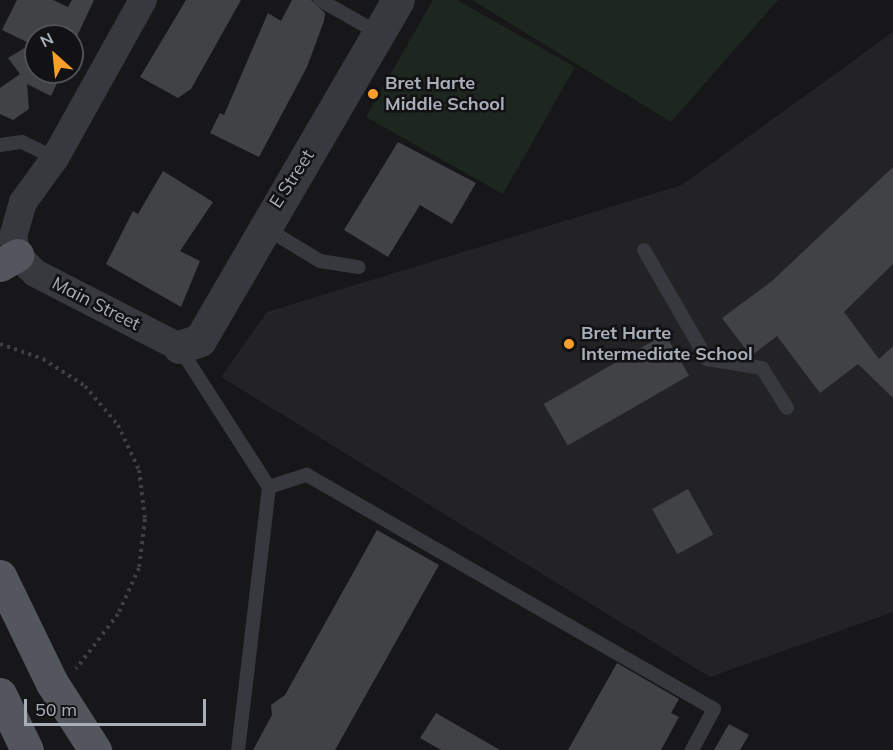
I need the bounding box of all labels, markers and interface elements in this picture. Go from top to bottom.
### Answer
north arrow [24,24,84,84]
text: N [37,28,57,51]
place label: Bret Harte Middle School [385,73,505,116]
marker: Bret Harte Middle School [366,87,380,101]
street label: E Street [265,146,319,212]
street label: Main Street [49,273,143,335]
place label: Bret Harte Intermediate School [581,323,753,366]
marker: Bret Harte Intermediate School [562,337,576,351]
scale bar [27,687,208,725]
text: 50 m [35,698,77,721]

